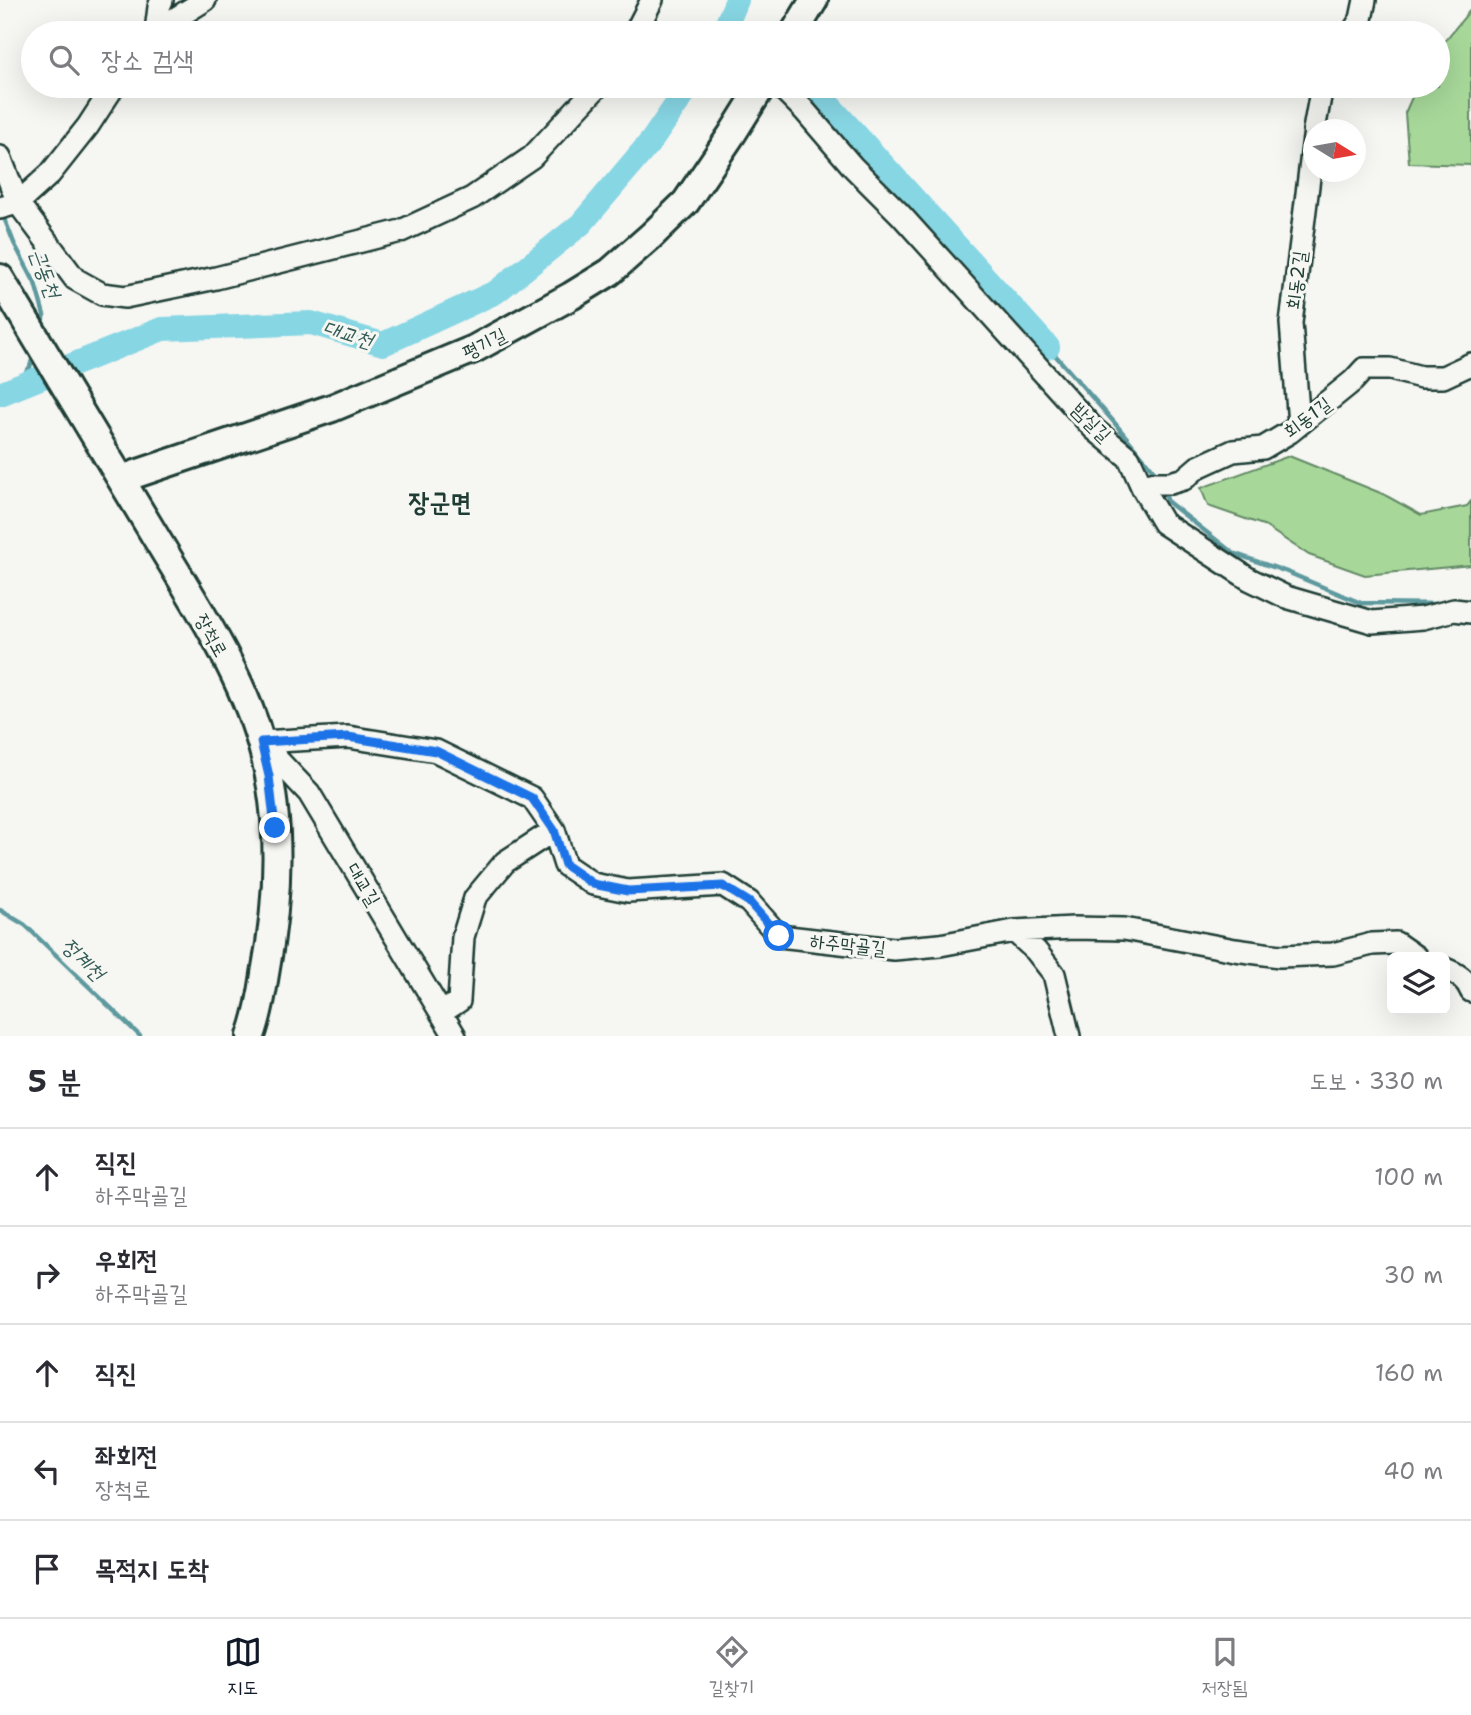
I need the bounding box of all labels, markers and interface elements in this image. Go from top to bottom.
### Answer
search box [21,21,1450,98]
icon: search [45,41,83,79]
text: 장소 검색 [101,42,194,77]
north arrow [1303,119,1366,182]
water label: 근동천 [23,244,68,304]
street label: 회동2길 [1280,249,1313,311]
water label: 대교천 [320,313,378,355]
street label: 평기길 [458,322,510,365]
street label: 회동1길 [1278,391,1336,444]
street label: 밤실길 [1067,397,1117,447]
district label: 장군면 [409,484,471,519]
street label: 장척로 [190,609,234,661]
route end [259,812,290,843]
street label: 대교길 [341,858,386,910]
route start [763,920,794,951]
street label: 하주막골길 [809,928,887,961]
water label: 정계천 [55,931,112,988]
map controls [1387,952,1450,1015]
button: layers [1387,952,1450,1015]
text: 5 분 [28,1061,81,1102]
text: 도보 · 330 m [1310,1066,1443,1096]
text: 직진 [95,1144,137,1179]
icon: ahead [28,1158,66,1196]
text: 100 m [1374,1162,1443,1192]
text: 하주막골길 [95,1180,188,1210]
text: 우회전 [95,1242,158,1277]
icon: right [28,1256,66,1294]
text: 30 m [1384,1260,1443,1290]
text: 하주막골길 [95,1278,188,1308]
icon: ahead [28,1354,66,1392]
text: 직진 [95,1355,137,1390]
text: 160 m [1375,1358,1443,1388]
text: 좌회전 [95,1438,158,1473]
icon: left [28,1452,66,1490]
text: 40 m [1383,1456,1443,1486]
text: 장척로 [95,1474,151,1504]
icon: arrive [28,1550,66,1588]
text: 목적지 도착 [95,1551,209,1586]
tab: 지도 [224,1633,262,1701]
tab: 길찾기 [709,1633,754,1701]
tab: 저장됨 [1202,1633,1247,1701]

